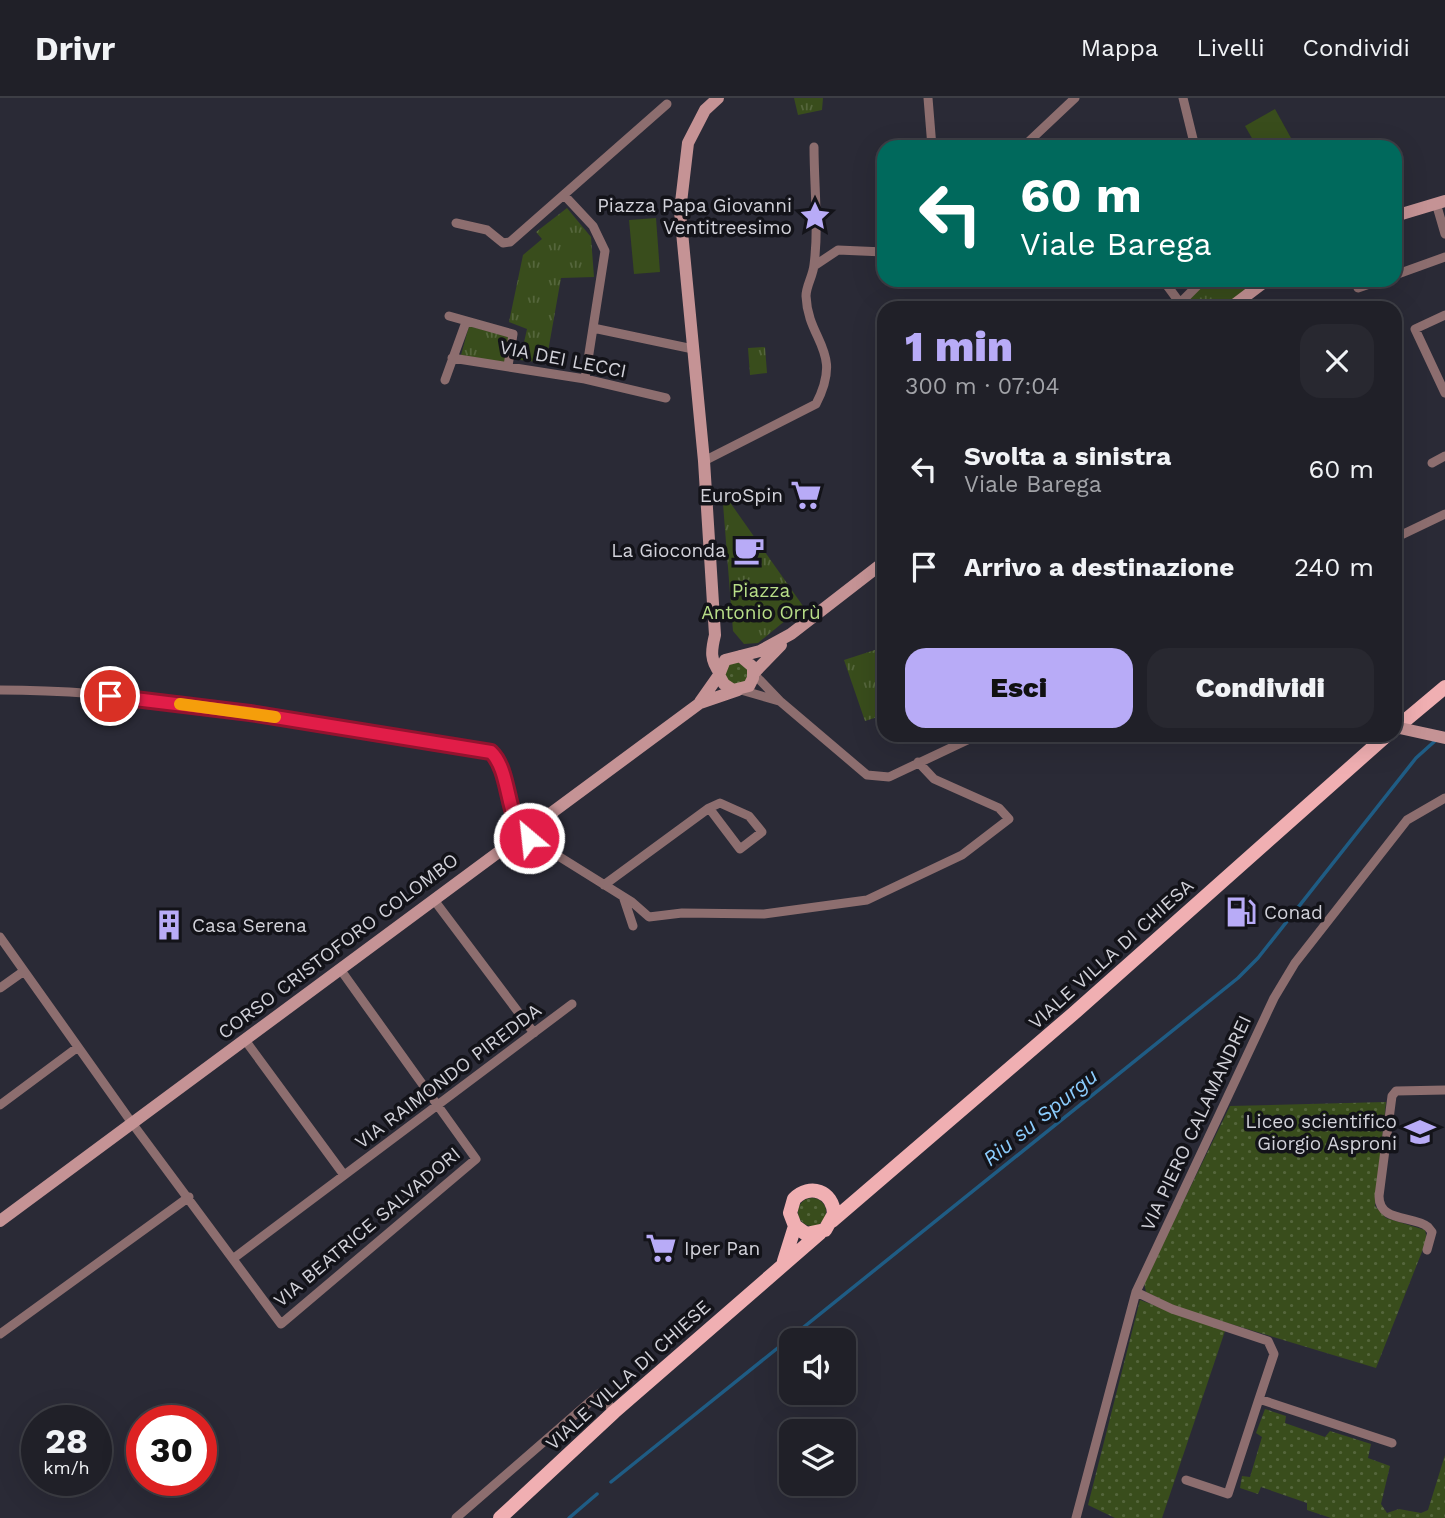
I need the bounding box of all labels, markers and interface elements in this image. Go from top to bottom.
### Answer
text: Drivr [35,29,115,68]
text: Mappa [1081,34,1158,62]
text: Livelli [1196,34,1265,62]
text: Condividi [1303,34,1410,62]
text: 60 m [1020,166,1142,224]
icon: left [905,168,996,259]
place label: Piazza Papa Giovanni Ventitreesimo [597,194,792,239]
place icon: Piazza Papa Giovanni Ventitreesimo [798,199,832,233]
text: Viale Barega [1020,225,1212,263]
text: 1 min [905,322,1013,371]
button: close [1300,324,1374,398]
street label: VIA DEI LECCI [497,335,629,383]
text: 300 m · 07:04 [905,373,1060,400]
text: Svolta a sinistra [964,441,1171,471]
icon: left [905,450,943,488]
text: 60 m [1308,454,1374,484]
text: Viale Barega [964,471,1102,498]
supermarket icon: EuroSpin [789,478,823,512]
place label: EuroSpin [700,484,783,507]
cafe icon: La Gioconda [732,533,766,567]
place label: La Gioconda [611,539,726,562]
icon: arrive [905,548,943,586]
text: Arrivo a destinazione [964,552,1234,582]
text: 240 m [1294,552,1374,582]
park label: Piazza Antonio Orrù [701,579,821,624]
button: Esci [905,648,1133,728]
button: Condividi [1147,648,1374,728]
pin [80,666,140,726]
icon: arrive [91,677,129,715]
position arrow [492,801,566,875]
street label: CORSO CRISTOFORO COLOMBO [213,848,463,1044]
street label: VIALE VILLA DI CHIESA [1024,874,1198,1034]
fuel station icon: Conad [1224,895,1258,929]
place label: Conad [1264,901,1323,924]
building icon: Casa Serena [152,908,186,942]
place label: Casa Serena [192,914,307,937]
street label: VIA RAIMONDO PIREDDA [350,998,546,1154]
street label: VIA PIERO CALAMANDREI [1136,1012,1256,1234]
water label: Riu su Spurgu [978,1063,1102,1171]
place label: Liceo scientifico Giorgio Asproni [1245,1110,1397,1155]
school or university icon: Liceo scientifico Giorgio Asproni [1403,1115,1437,1149]
street label: VIA BEATRICE SALVADORI [269,1142,465,1312]
supermarket icon: Iper Pan [644,1231,678,1265]
place label: Iper Pan [684,1237,760,1260]
street label: VIALE VILLA DI CHIESE [541,1295,715,1455]
map controls [779,1328,856,1496]
button: sound [779,1328,856,1405]
speed limit sign: 30 [126,1405,217,1496]
button: layers [779,1419,856,1496]
text: 28 [45,1420,88,1462]
text: km/h [43,1457,90,1478]

